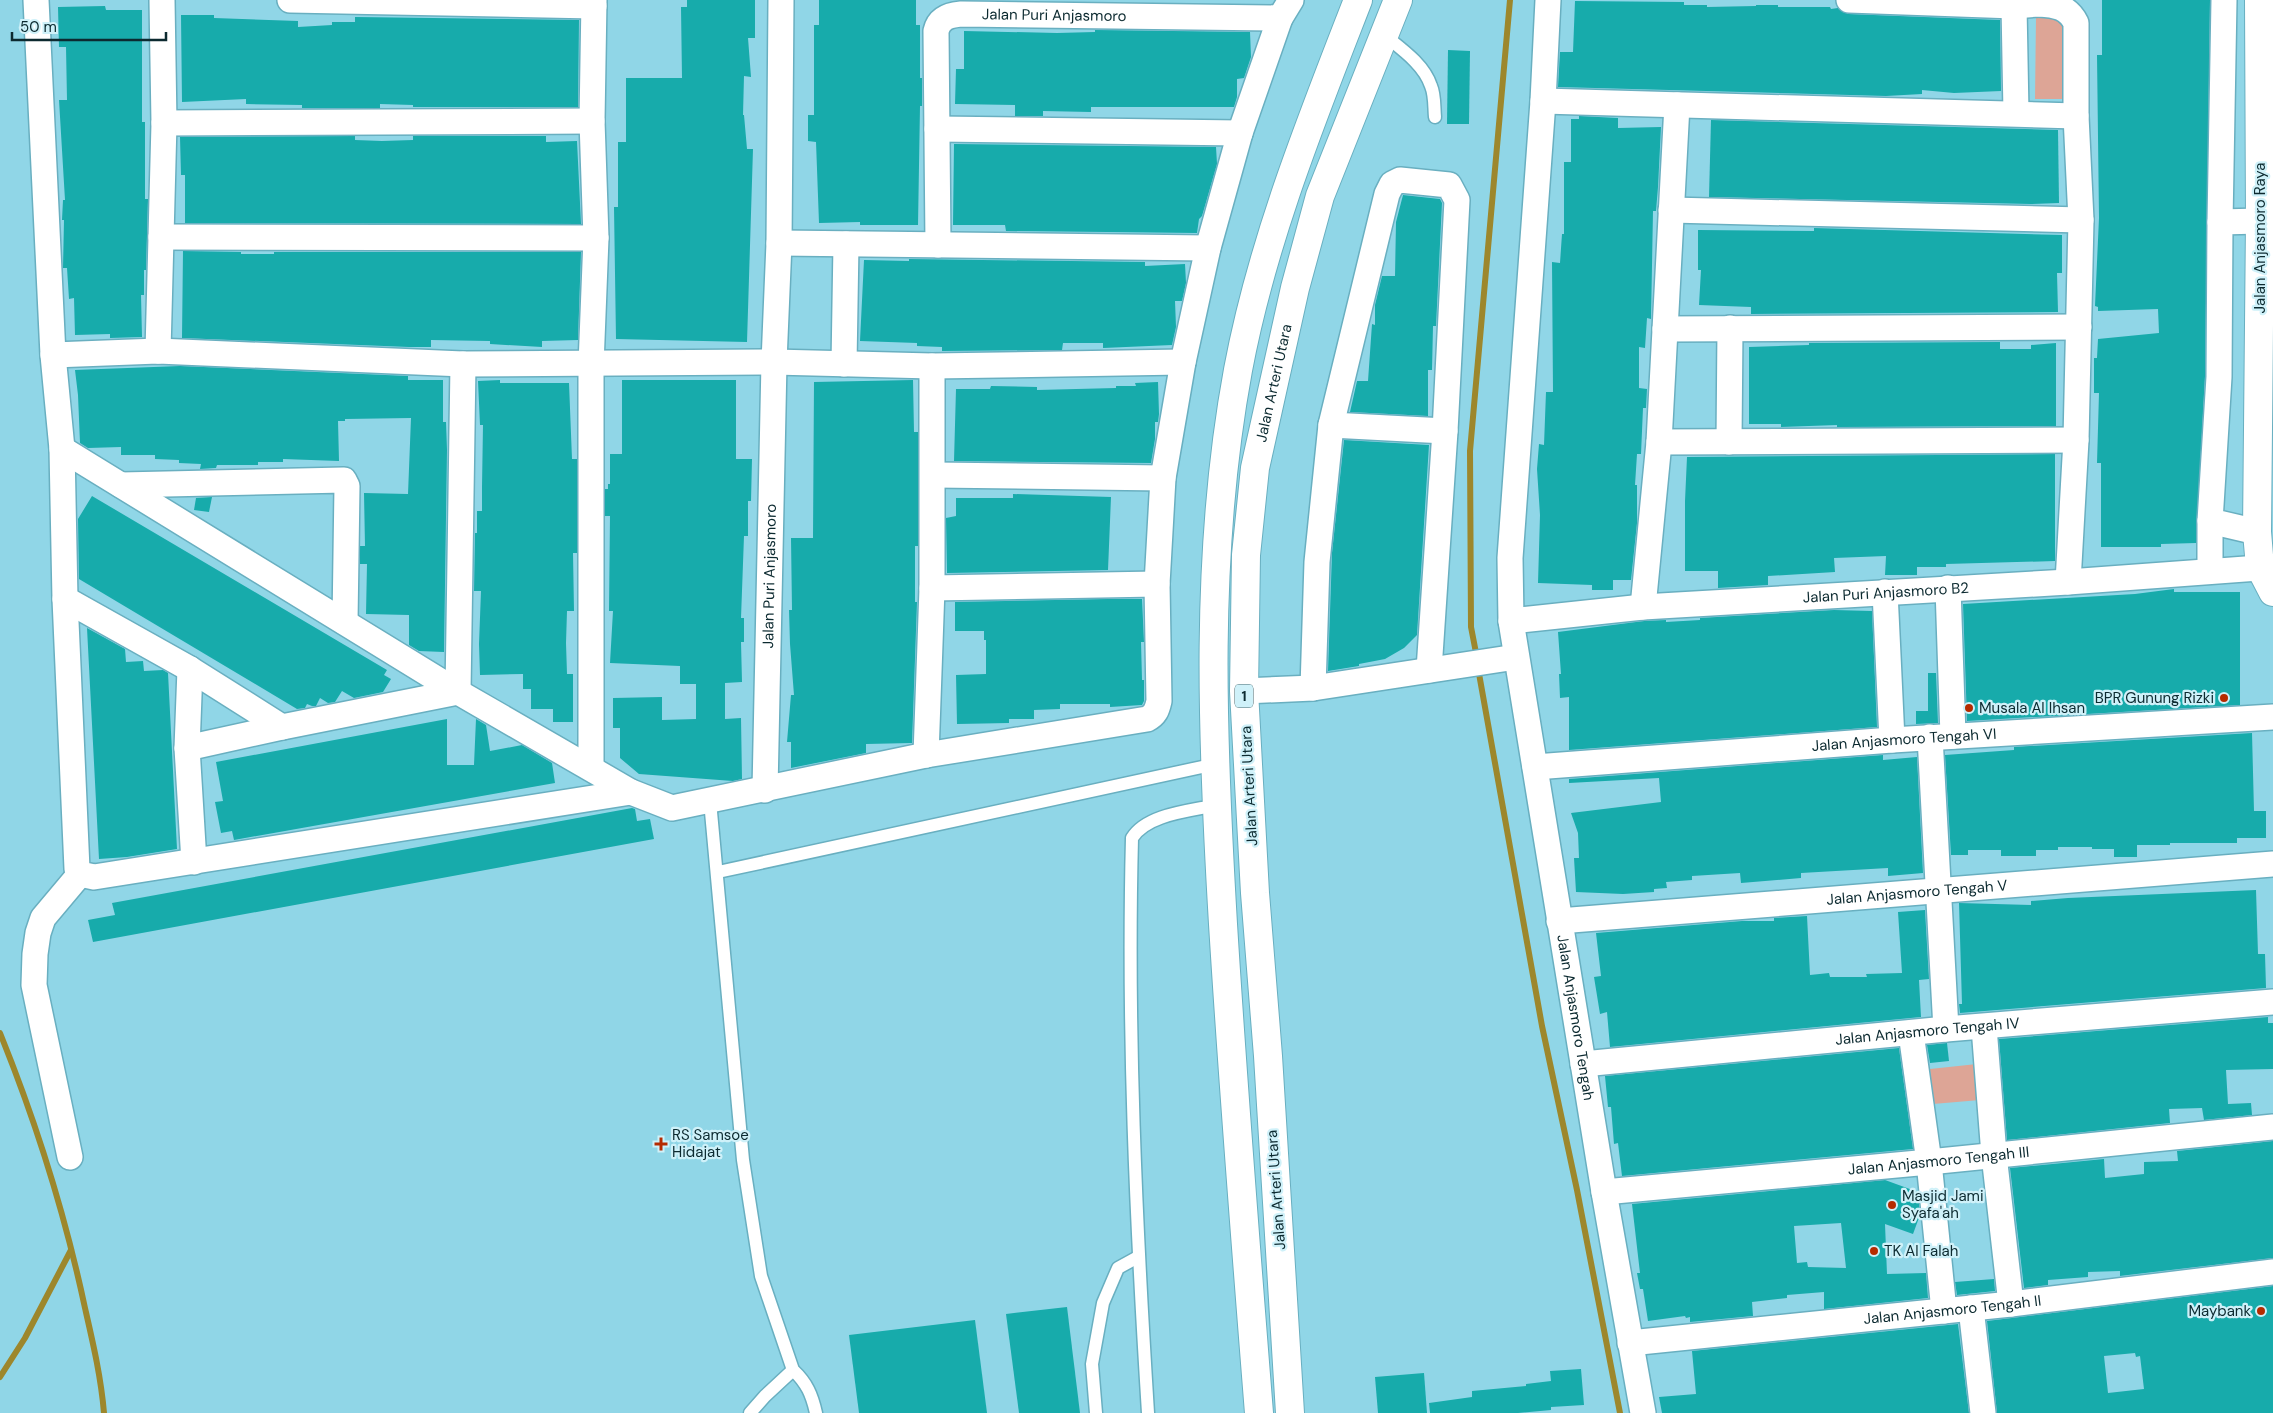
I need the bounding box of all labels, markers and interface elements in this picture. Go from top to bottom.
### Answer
street label: Jalan Puri Anjasmoro [982,4,1127,26]
scale bar [12,10,166,42]
text: 50 m [20,17,57,37]
street label: Jalan Anjasmoro Raya [2250,163,2270,313]
street label: Jalan Arteri Utara [1251,322,1297,444]
street label: Jalan Puri Anjasmoro [758,503,781,649]
street label: Jalan Puri Anjasmoro B2 [1802,578,1969,608]
road number: 1 [1235,684,1253,708]
place label: BPR Gunung Rizki [2095,688,2214,708]
marker: BPR Gunung Rizki [2218,692,2230,704]
place label: Musala Al Ihsan [1979,698,2085,718]
marker: Musala Al Ihsan [1963,702,1975,714]
street label: Jalan Anjasmoro Tengah VI [1811,724,1997,756]
street label: Jalan Arteri Utara [1236,725,1262,847]
street label: Jalan Anjasmoro Tengah V [1825,875,2008,910]
street label: Jalan Anjasmoro Tengah [1552,933,1599,1102]
street label: Jalan Anjasmoro Tengah IV [1834,1013,2021,1050]
place label: RS Samsoe Hidajat [672,1125,749,1162]
street label: Jalan Arteri Utara [1262,1129,1290,1251]
marker: RS Samsoe Hidajat [654,1137,668,1151]
street label: Jalan Anjasmoro Tengah III [1847,1142,2030,1179]
place label: Masjid Jami Syafa'ah [1902,1186,1984,1223]
marker: Masjid Jami Syafa'ah [1886,1199,1898,1211]
place label: TK Al Falah [1884,1241,1958,1261]
marker: TK Al Falah [1868,1245,1880,1257]
street label: Jalan Anjasmoro Tengah II [1862,1290,2042,1329]
place label: Maybank [2188,1301,2251,1321]
marker: Maybank [2255,1305,2267,1317]

